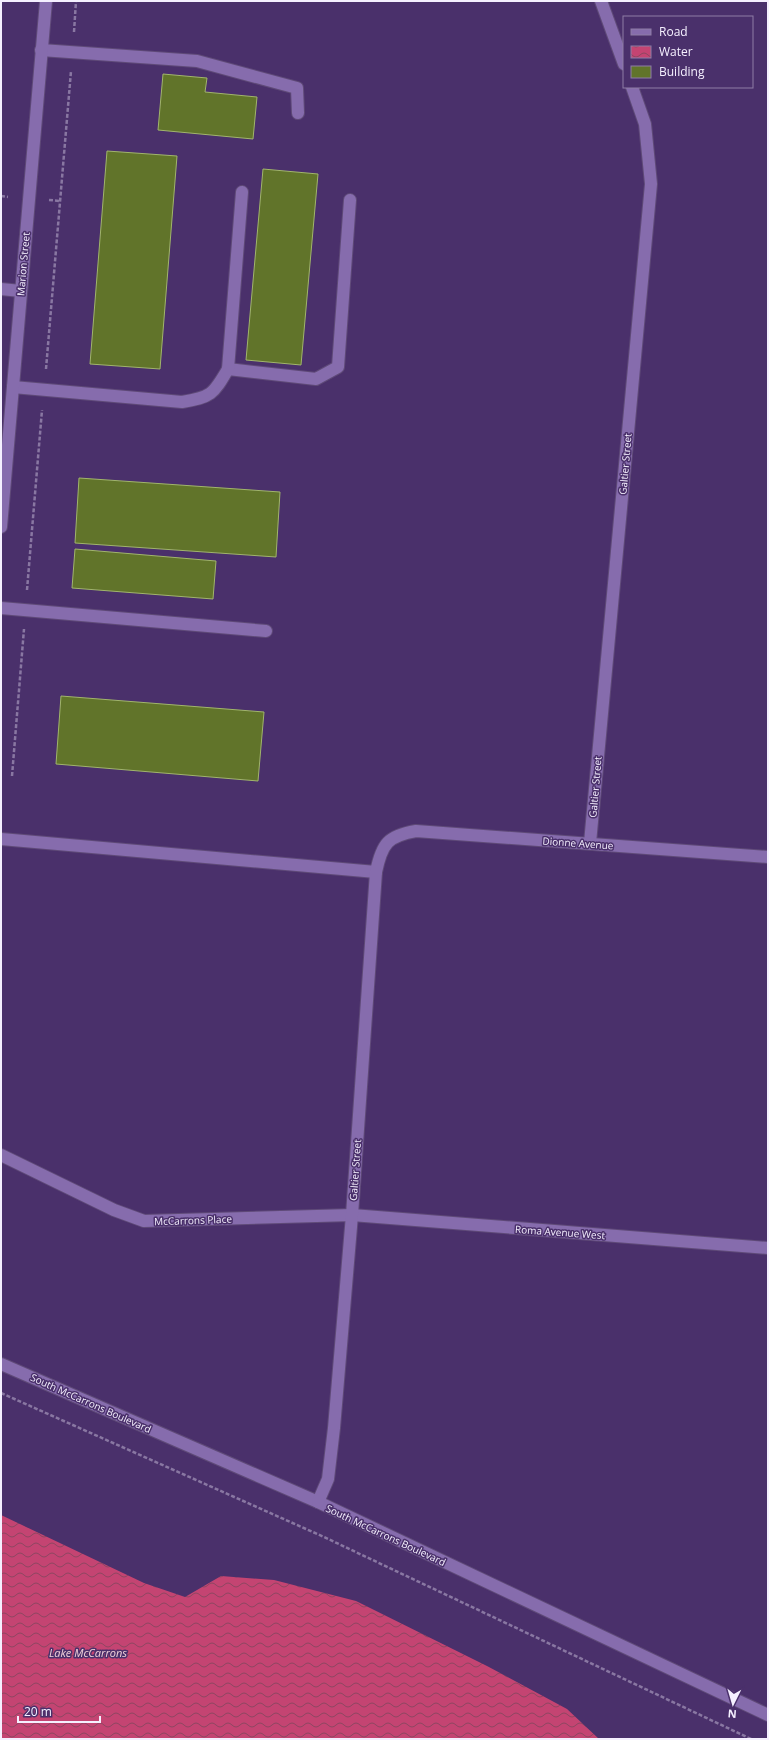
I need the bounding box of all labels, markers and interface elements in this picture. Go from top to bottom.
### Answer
legend [623,16,753,88]
text: Road [659,23,688,40]
text: Water [659,43,693,60]
text: Building [659,63,705,80]
street label: Marion Street [13,231,33,296]
street label: Galtier Street [615,432,635,495]
street label: Galtier Street [585,755,605,818]
street label: Dionne Avenue [542,834,614,852]
street label: Galtier Street [346,1138,364,1201]
street label: McCarrons Place [154,1212,233,1228]
street label: Roma Avenue West [515,1222,606,1242]
street label: South McCarrons Boulevard [28,1370,154,1436]
street label: South McCarrons Boulevard [324,1501,448,1569]
water label: Lake McCarrons [49,1645,127,1660]
north arrow [713,1684,753,1724]
scale bar [18,1698,100,1724]
text: 20 m [24,1703,52,1720]
text: N [727,1707,737,1722]

